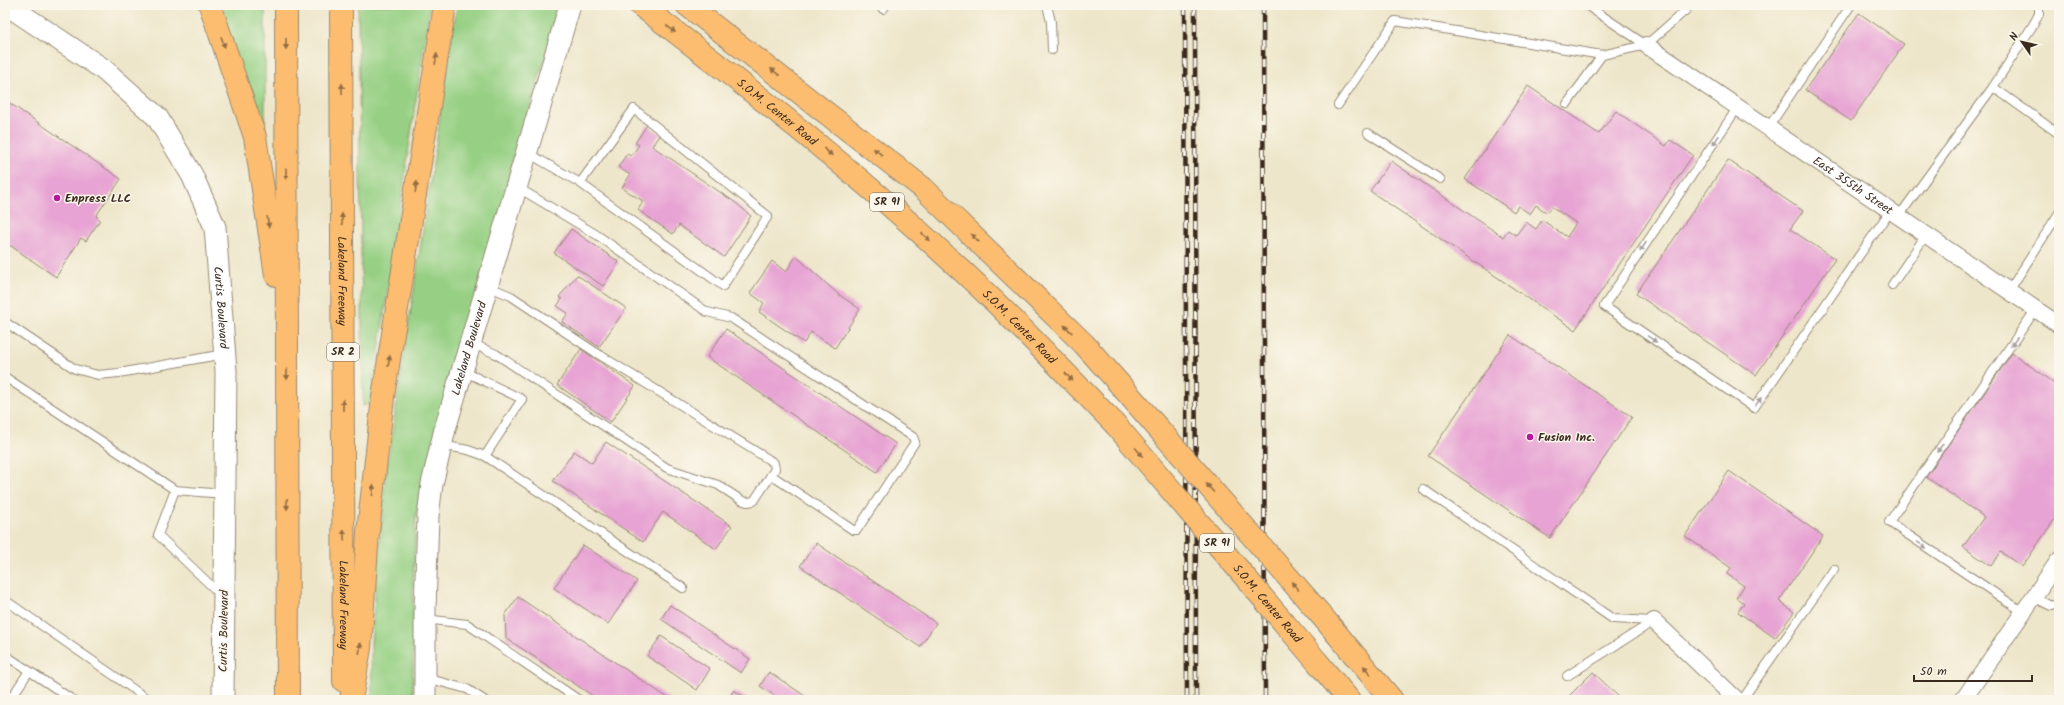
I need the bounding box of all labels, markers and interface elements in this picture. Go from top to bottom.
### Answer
north arrow [2002,22,2042,62]
one-way arrow [665,24,676,33]
text: N [2005,29,2024,45]
one-way arrow [220,36,226,48]
one-way arrow [283,38,289,51]
one-way arrow [433,53,439,65]
one-way arrow [770,68,781,76]
street label: S.O.M. Center Road [733,74,822,151]
one-way arrow [339,82,345,95]
one-way arrow [1712,134,1720,145]
one-way arrow [822,148,833,157]
one-way arrow [872,148,883,156]
street label: East 355th Street [1809,151,1897,220]
one-way arrow [283,168,289,181]
one-way arrow [413,181,419,193]
place label: Enpress LLC [65,189,131,208]
marker: Enpress LLC [52,193,62,203]
road number: SR 91 [870,193,904,211]
one-way arrow [339,212,345,225]
one-way arrow [265,216,271,228]
one-way arrow [921,233,931,242]
one-way arrow [970,233,980,243]
street label: Lakeland Freeway [333,236,352,326]
one-way arrow [1639,242,1647,253]
street label: Curtis Boulevard [209,266,234,350]
street label: S.O.M. Center Road [978,285,1062,369]
street label: Lakeland Boulevard [446,298,492,397]
one-way arrow [1063,324,1073,333]
one-way arrow [1647,335,1658,343]
one-way arrow [2010,336,2018,347]
road number: SR 2 [327,343,359,361]
one-way arrow [386,355,392,368]
one-way arrow [284,368,290,381]
one-way arrow [1064,372,1074,382]
one-way arrow [1754,397,1762,407]
one-way arrow [340,398,346,411]
place label: Fusion Inc. [1538,428,1595,447]
marker: Fusion Inc. [1525,432,1535,442]
one-way arrow [1936,443,1944,454]
one-way arrow [1135,447,1144,458]
one-way arrow [1206,483,1215,492]
one-way arrow [370,484,376,496]
one-way arrow [284,498,290,511]
one-way arrow [341,528,347,541]
road number: SR 91 [1200,534,1234,552]
one-way arrow [1917,541,1927,549]
street label: Lakeland Freeway [334,560,353,650]
street label: S.O.M. Center Road [1228,560,1307,648]
one-way arrow [1290,581,1300,591]
street label: Curtis Boulevard [214,589,234,672]
one-way arrow [357,642,363,654]
scale bar [1914,657,2032,683]
text: 50 m [1920,662,1947,681]
one-way arrow [1362,665,1371,676]

